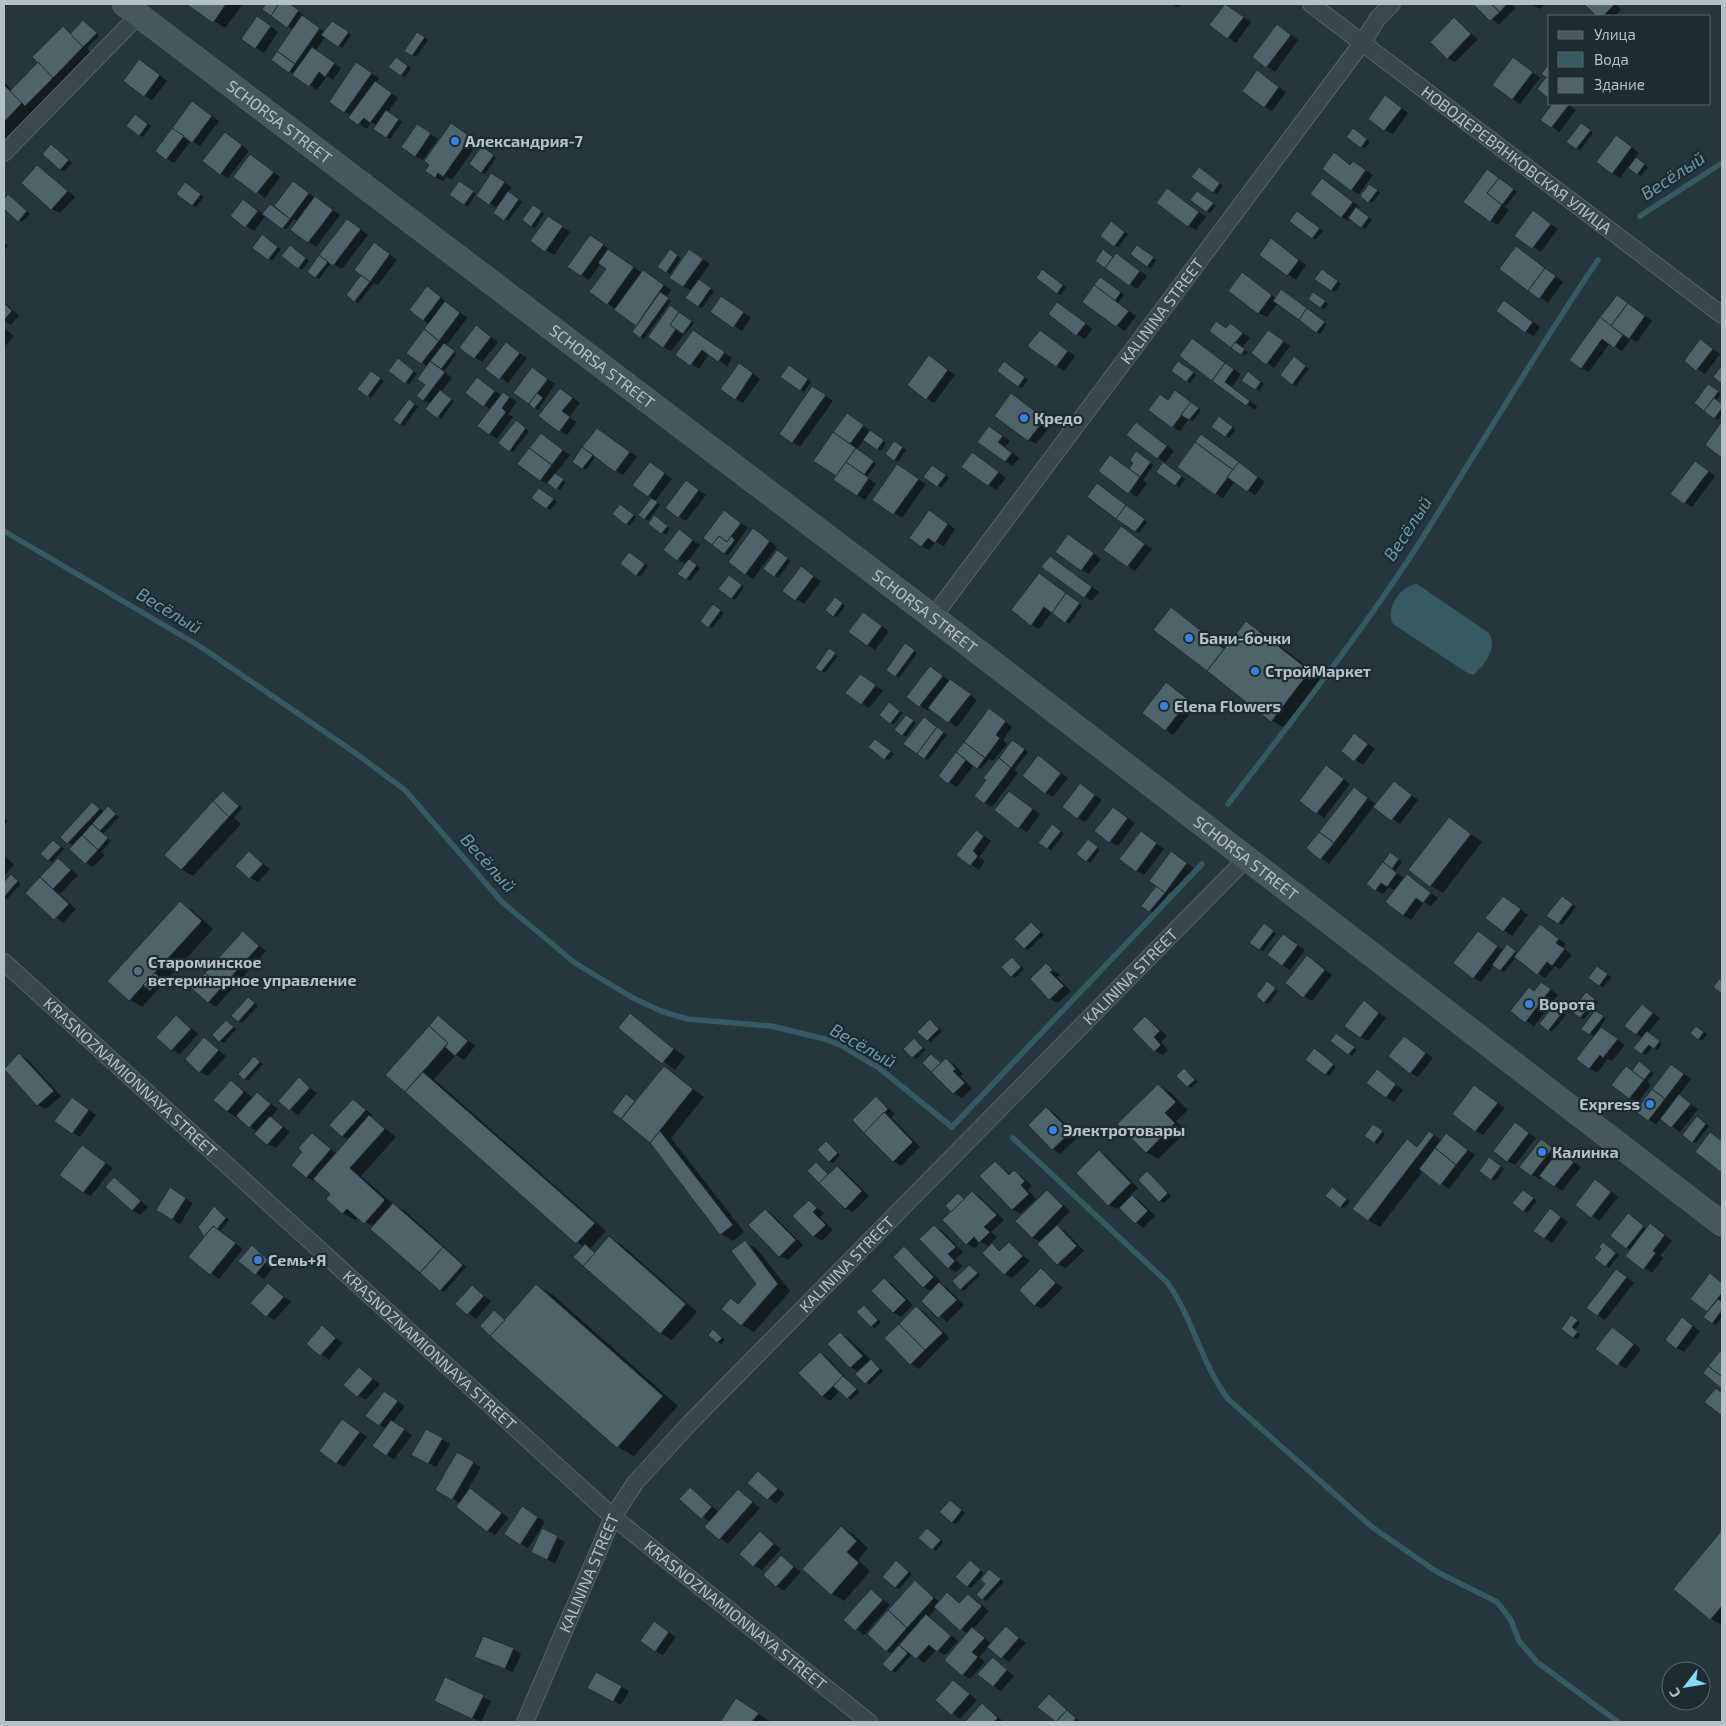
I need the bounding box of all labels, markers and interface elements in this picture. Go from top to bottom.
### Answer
legend [1548,15,1711,105]
text: Улица [1594,25,1636,43]
text: Вода [1594,50,1629,68]
street label: SCHORSA STREET [223,75,336,167]
text: Здание [1594,75,1645,93]
street label: НОВОДЕРЕВЯНКОВСКАЯ УЛИЦА [1418,81,1616,237]
place label: Александрия-7 [465,131,583,150]
marker: Александрия-7 [449,135,461,147]
water label: Весёлый [1636,146,1709,204]
street label: KALININA STREET [1116,254,1207,367]
street label: SCHORSA STREET [546,320,659,412]
place label: Кредо [1034,408,1082,427]
marker: Кредо [1018,412,1030,424]
water label: Весёлый [1378,492,1436,565]
street label: SCHORSA STREET [869,565,981,657]
water label: Весёлый [133,582,206,638]
place label: Бани-бочки [1199,628,1291,647]
marker: Бани-бочки [1183,632,1195,644]
place label: СтройМаркет [1265,661,1371,680]
marker: СтройМаркет [1249,665,1261,677]
place label: Elena Flowers [1174,696,1281,715]
marker: Elena Flowers [1158,700,1170,712]
street label: SCHORSA STREET [1190,811,1302,904]
water label: Весёлый [456,828,521,897]
street label: KALININA STREET [1078,924,1181,1028]
place label: Староминское ветеринарное управление [148,952,356,989]
marker: Староминское ветеринарное управление [132,965,144,977]
street label: KRASNOZNAMIONNAYA STREET [40,993,221,1161]
place label: Ворота [1539,994,1595,1013]
marker: Ворота [1523,998,1535,1010]
water label: Весёлый [827,1018,900,1072]
place label: Express [1579,1094,1640,1113]
marker: Express [1644,1098,1656,1110]
place label: Электротовары [1063,1120,1185,1139]
marker: Электротовары [1047,1124,1059,1136]
place label: Калинка [1552,1142,1619,1161]
marker: Калинка [1536,1146,1548,1158]
street label: KALININA STREET [795,1212,898,1316]
place label: Семь+Я [268,1250,326,1269]
marker: Семь+Я [252,1254,264,1266]
street label: KRASNOZNAMIONNAYA STREET [339,1266,521,1433]
street label: KALININA STREET [555,1511,622,1635]
street label: KRASNOZNAMIONNAYA STREET [641,1536,831,1693]
north arrow [1661,1661,1711,1711]
text: С [1665,1685,1684,1701]

